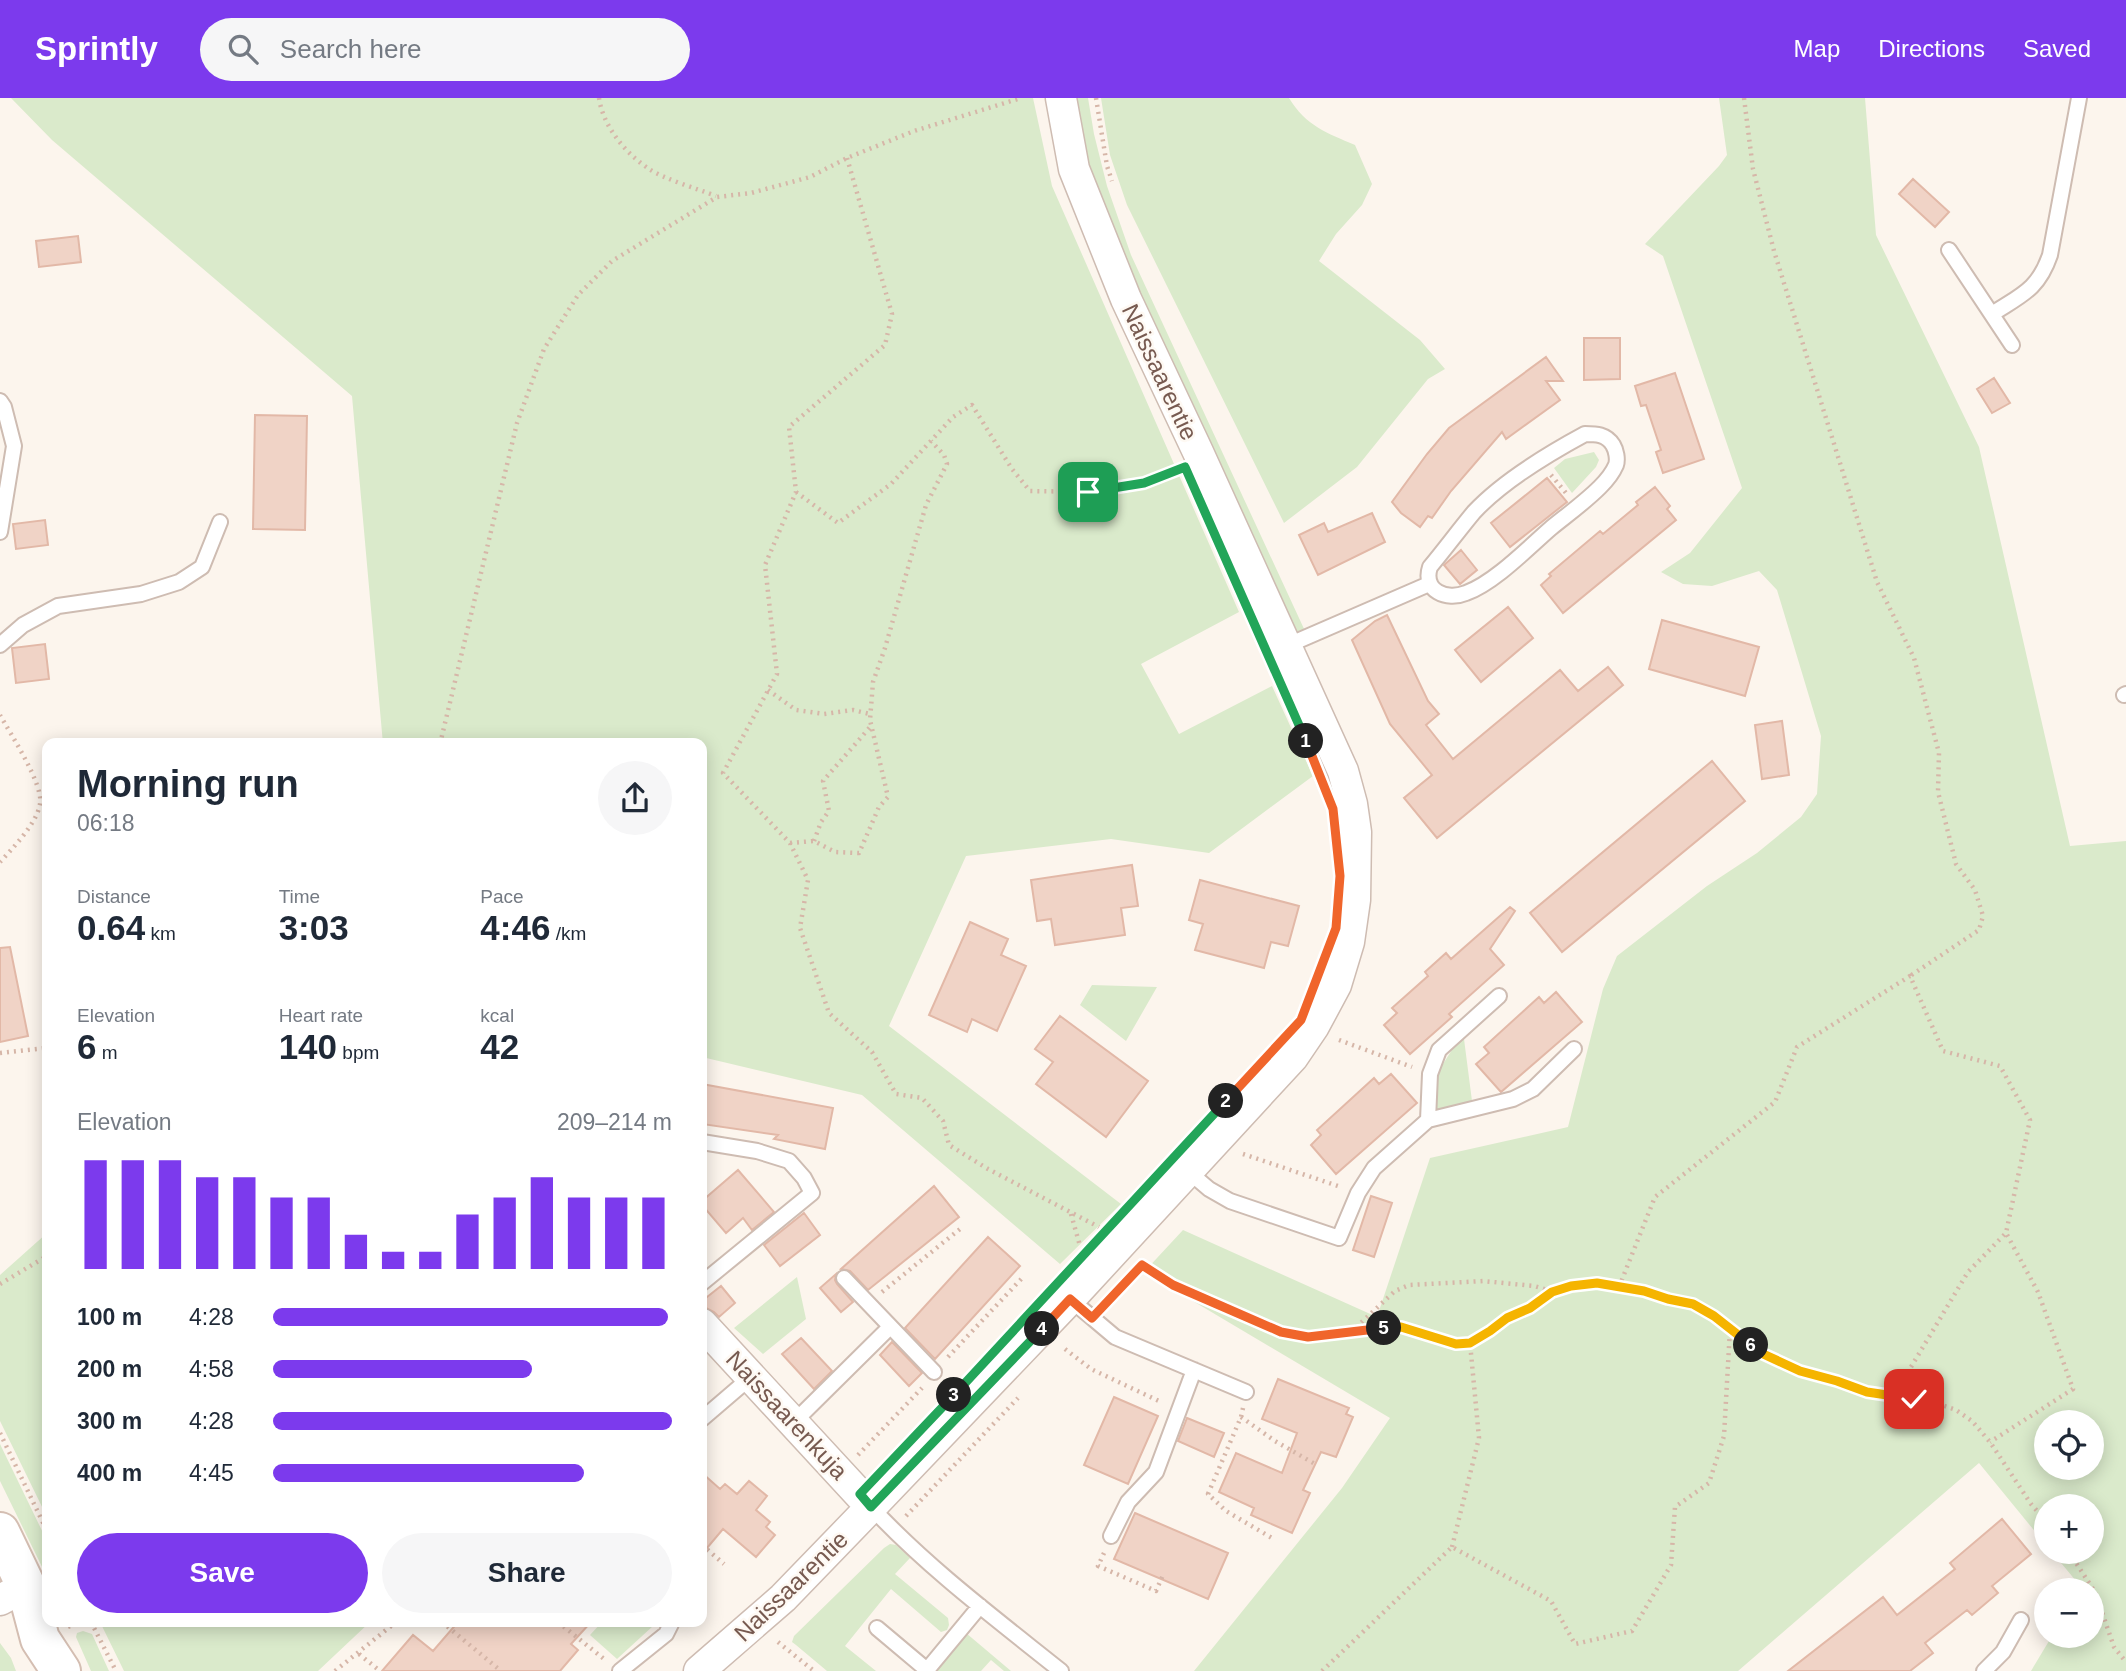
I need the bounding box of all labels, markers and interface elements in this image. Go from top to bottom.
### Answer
search box [200,18,690,81]
text: Sprintly [35,30,158,67]
icon: search [224,30,262,68]
text: Search here [280,34,422,64]
text: Map [1794,35,1840,62]
text: Directions [1878,35,1985,62]
text: Saved [2023,35,2091,62]
street label: Naissaarentie [1117,300,1203,444]
pin [1058,462,1118,522]
icon: arrive [1069,473,1107,511]
pin: 1 [1288,724,1324,758]
text: 1 [1300,730,1311,751]
button: share [598,761,672,835]
text: Morning run [77,763,299,805]
text: 06:18 [77,810,135,836]
text: Distance [77,886,151,907]
text: Time [279,886,320,907]
text: Pace [480,886,524,907]
text: 0.64 [77,908,145,947]
text: 3:03 [279,908,349,947]
text: 4:46 [480,908,550,947]
text: km [145,923,176,944]
text: /km [550,923,586,944]
text: Elevation [77,1005,155,1026]
text: Heart rate [279,1005,363,1026]
text: kcal [480,1005,514,1026]
text: 6 [77,1027,96,1066]
text: 140 [279,1027,337,1066]
text: 42 [480,1027,519,1066]
text: m [96,1042,118,1063]
text: bpm [337,1042,379,1063]
pin: 2 [1208,1084,1244,1118]
text: 2 [1220,1090,1231,1111]
text: Elevation [77,1109,172,1135]
text: 209–214 m [557,1109,672,1135]
text: 100 m [77,1304,142,1330]
text: 4:28 [189,1304,234,1330]
pin: 5 [1366,1310,1402,1346]
pin: 4 [1024,1312,1060,1346]
text: 5 [1378,1317,1389,1338]
text: 4 [1036,1318,1047,1339]
pin: 6 [1734,1328,1768,1362]
text: 6 [1745,1334,1756,1355]
street label: Naissaarenkuja [721,1345,854,1485]
text: 200 m [77,1356,142,1382]
text: 4:58 [189,1356,234,1382]
pin [1884,1369,1944,1429]
pin: 3 [936,1378,972,1412]
icon: check [1895,1380,1933,1418]
text: 3 [948,1384,959,1405]
text: 300 m [77,1408,142,1434]
text: 4:28 [189,1408,234,1434]
map controls [2034,1410,2104,1648]
button: locate [2034,1410,2104,1480]
text: 400 m [77,1460,142,1486]
text: 4:45 [189,1460,234,1486]
button: + [2034,1494,2104,1564]
street label: Naissaarentie [729,1525,853,1647]
button: Save [77,1533,368,1613]
button: Share [382,1533,672,1613]
button: − [2034,1578,2104,1648]

